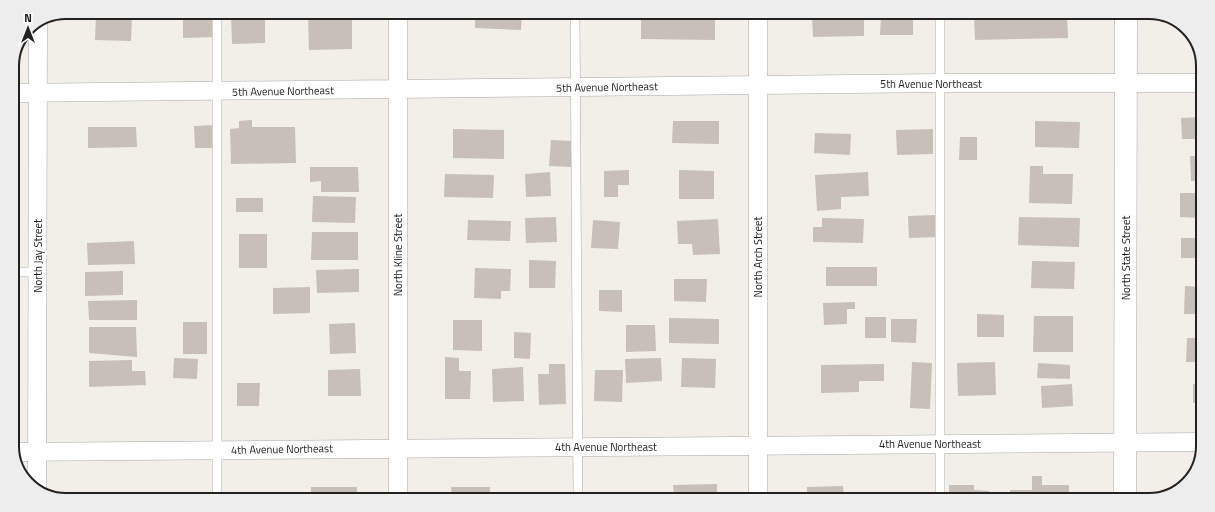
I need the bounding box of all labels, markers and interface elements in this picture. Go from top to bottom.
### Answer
north arrow [8,8,48,48]
text: N [24,10,32,26]
street label: 5th Avenue Northeast [880,76,982,92]
street label: 5th Avenue Northeast [556,78,658,96]
street label: 5th Avenue Northeast [232,82,334,100]
street label: North Kline Street [390,214,406,296]
street label: North Arch Street [750,216,766,297]
street label: North State Street [1118,216,1134,300]
street label: North Jay Street [30,219,46,293]
street label: 4th Avenue Northeast [879,436,981,452]
street label: 4th Avenue Northeast [555,439,657,455]
street label: 4th Avenue Northeast [231,440,333,458]

